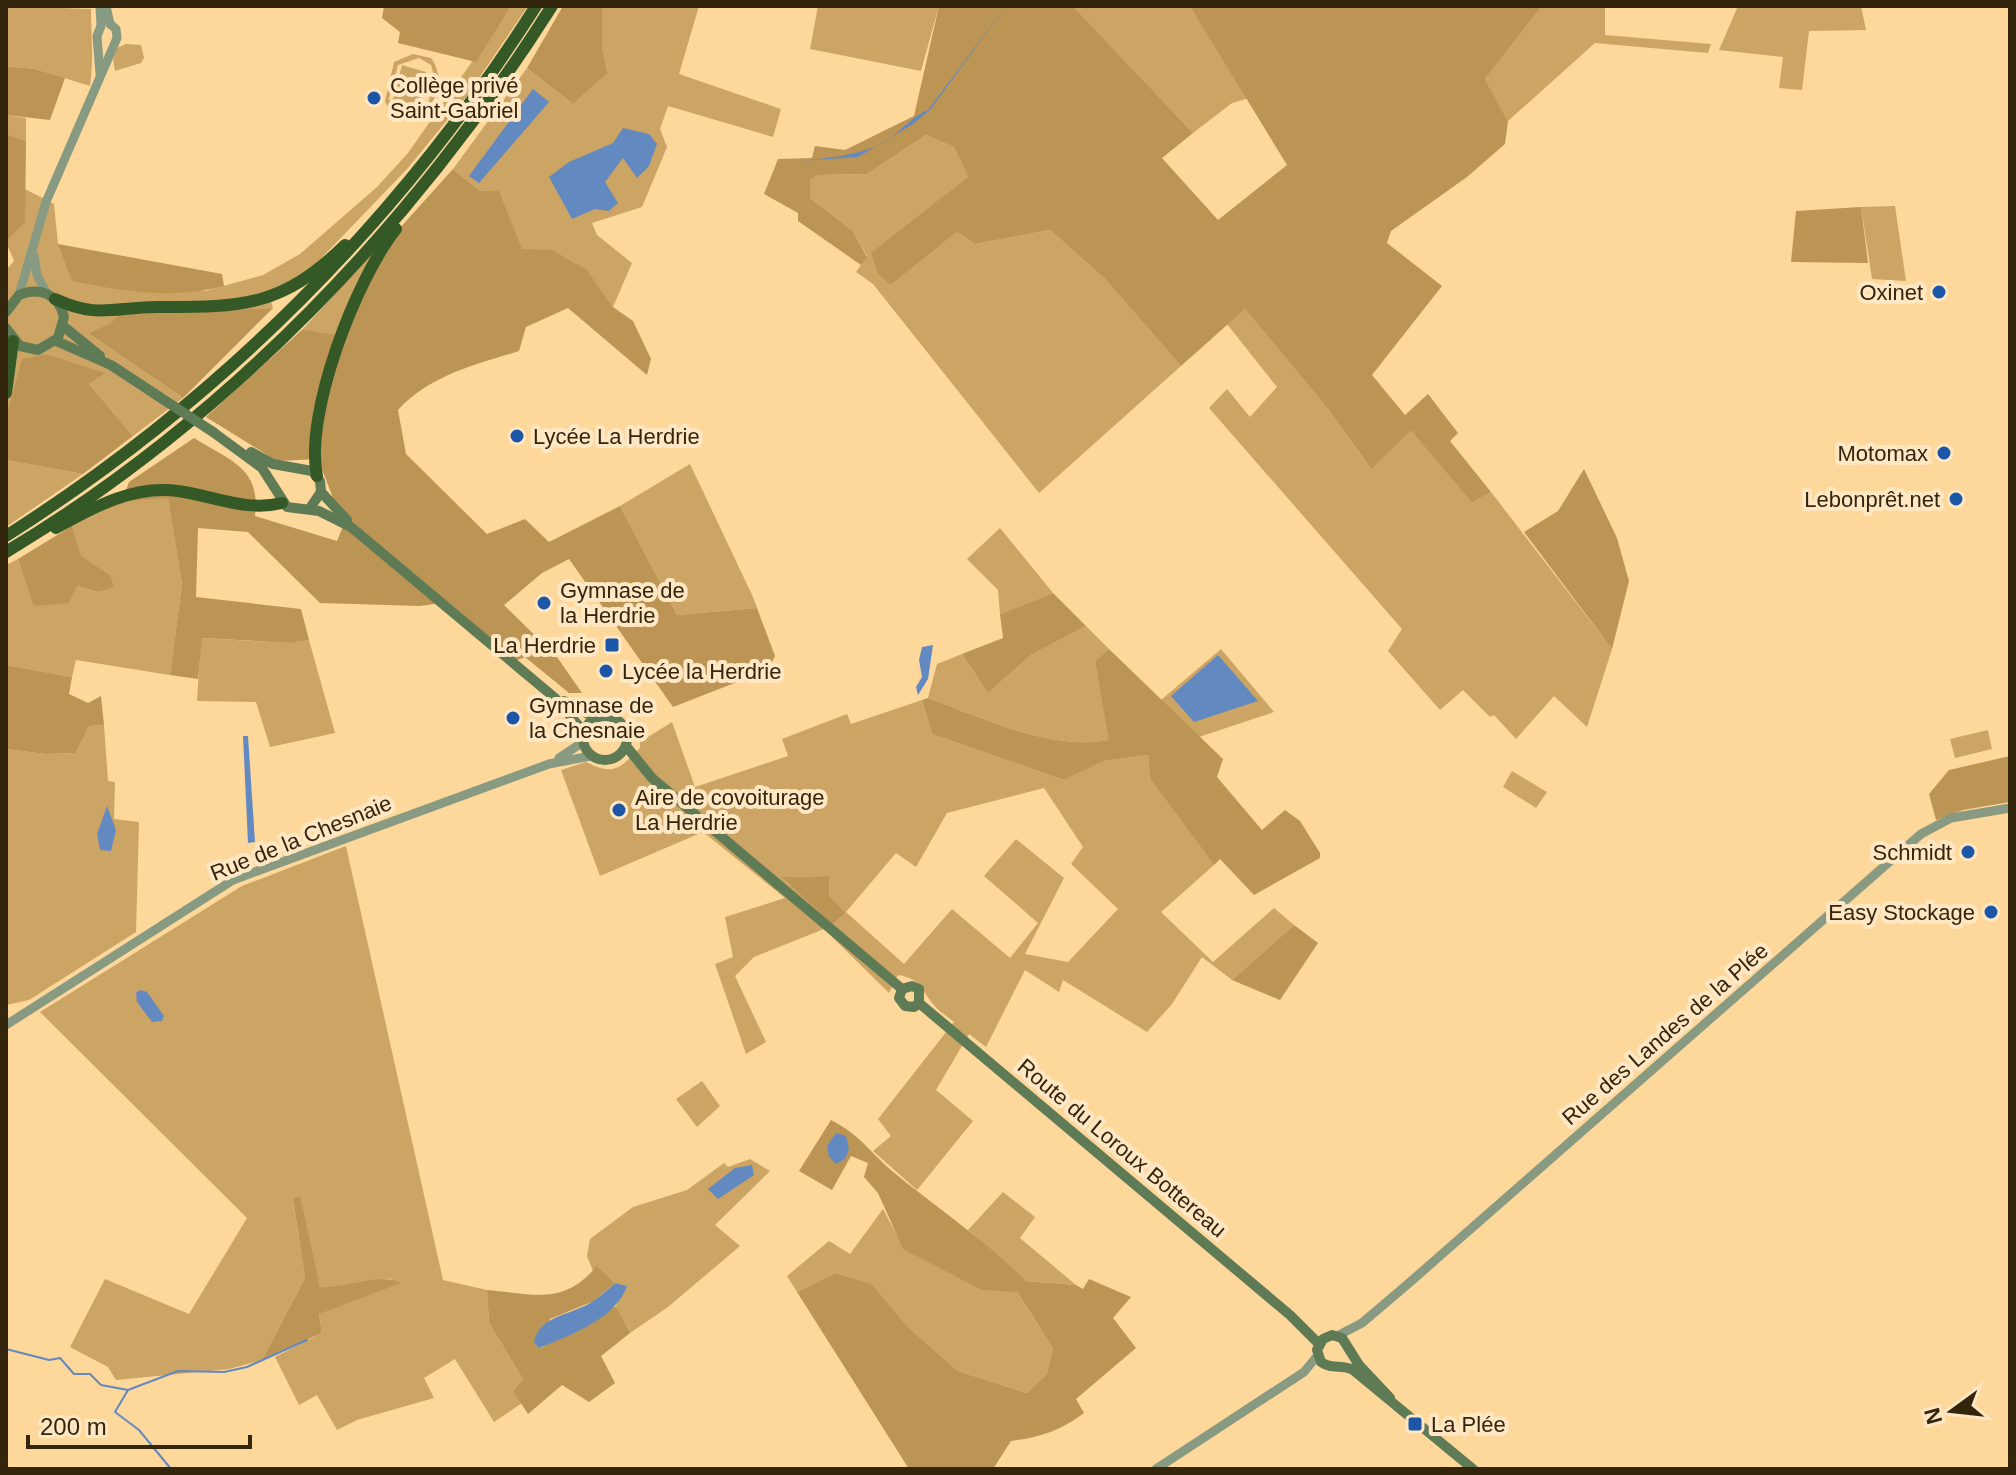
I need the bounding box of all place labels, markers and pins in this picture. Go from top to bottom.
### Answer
place label: Collège privé Saint-Gabriel [390,73,518,123]
marker: Collège privé Saint-Gabriel [365,89,383,107]
place label: Oxinet [1859,280,1923,305]
marker: Oxinet [1930,283,1948,301]
place label: Lycée La Herdrie [533,424,700,449]
marker: Lycée La Herdrie [508,427,526,445]
place label: Motomax [1838,441,1928,466]
marker: Motomax [1935,444,1953,462]
place label: Lebonprêt.net [1804,487,1940,512]
marker: Lebonprêt.net [1947,490,1965,508]
place label: Gymnase de la Herdrie [560,578,685,628]
marker: Gymnase de la Herdrie [535,594,553,612]
place label: La Herdrie [493,633,596,658]
marker: La Herdrie [603,636,621,654]
place label: Lycée la Herdrie [622,659,781,684]
marker: Lycée la Herdrie [597,662,615,680]
place label: Gymnase de la Chesnaie [529,693,654,743]
marker: Gymnase de la Chesnaie [504,709,522,727]
place label: Aire de covoiturage La Herdrie [635,785,825,835]
marker: Aire de covoiturage La Herdrie [610,801,628,819]
place label: Schmidt [1873,840,1952,865]
marker: Schmidt [1959,843,1977,861]
place label: Easy Stockage [1828,900,1975,925]
marker: Easy Stockage [1982,903,2000,921]
place label: La Plée [1431,1412,1506,1437]
marker: La Plée [1406,1415,1424,1433]

